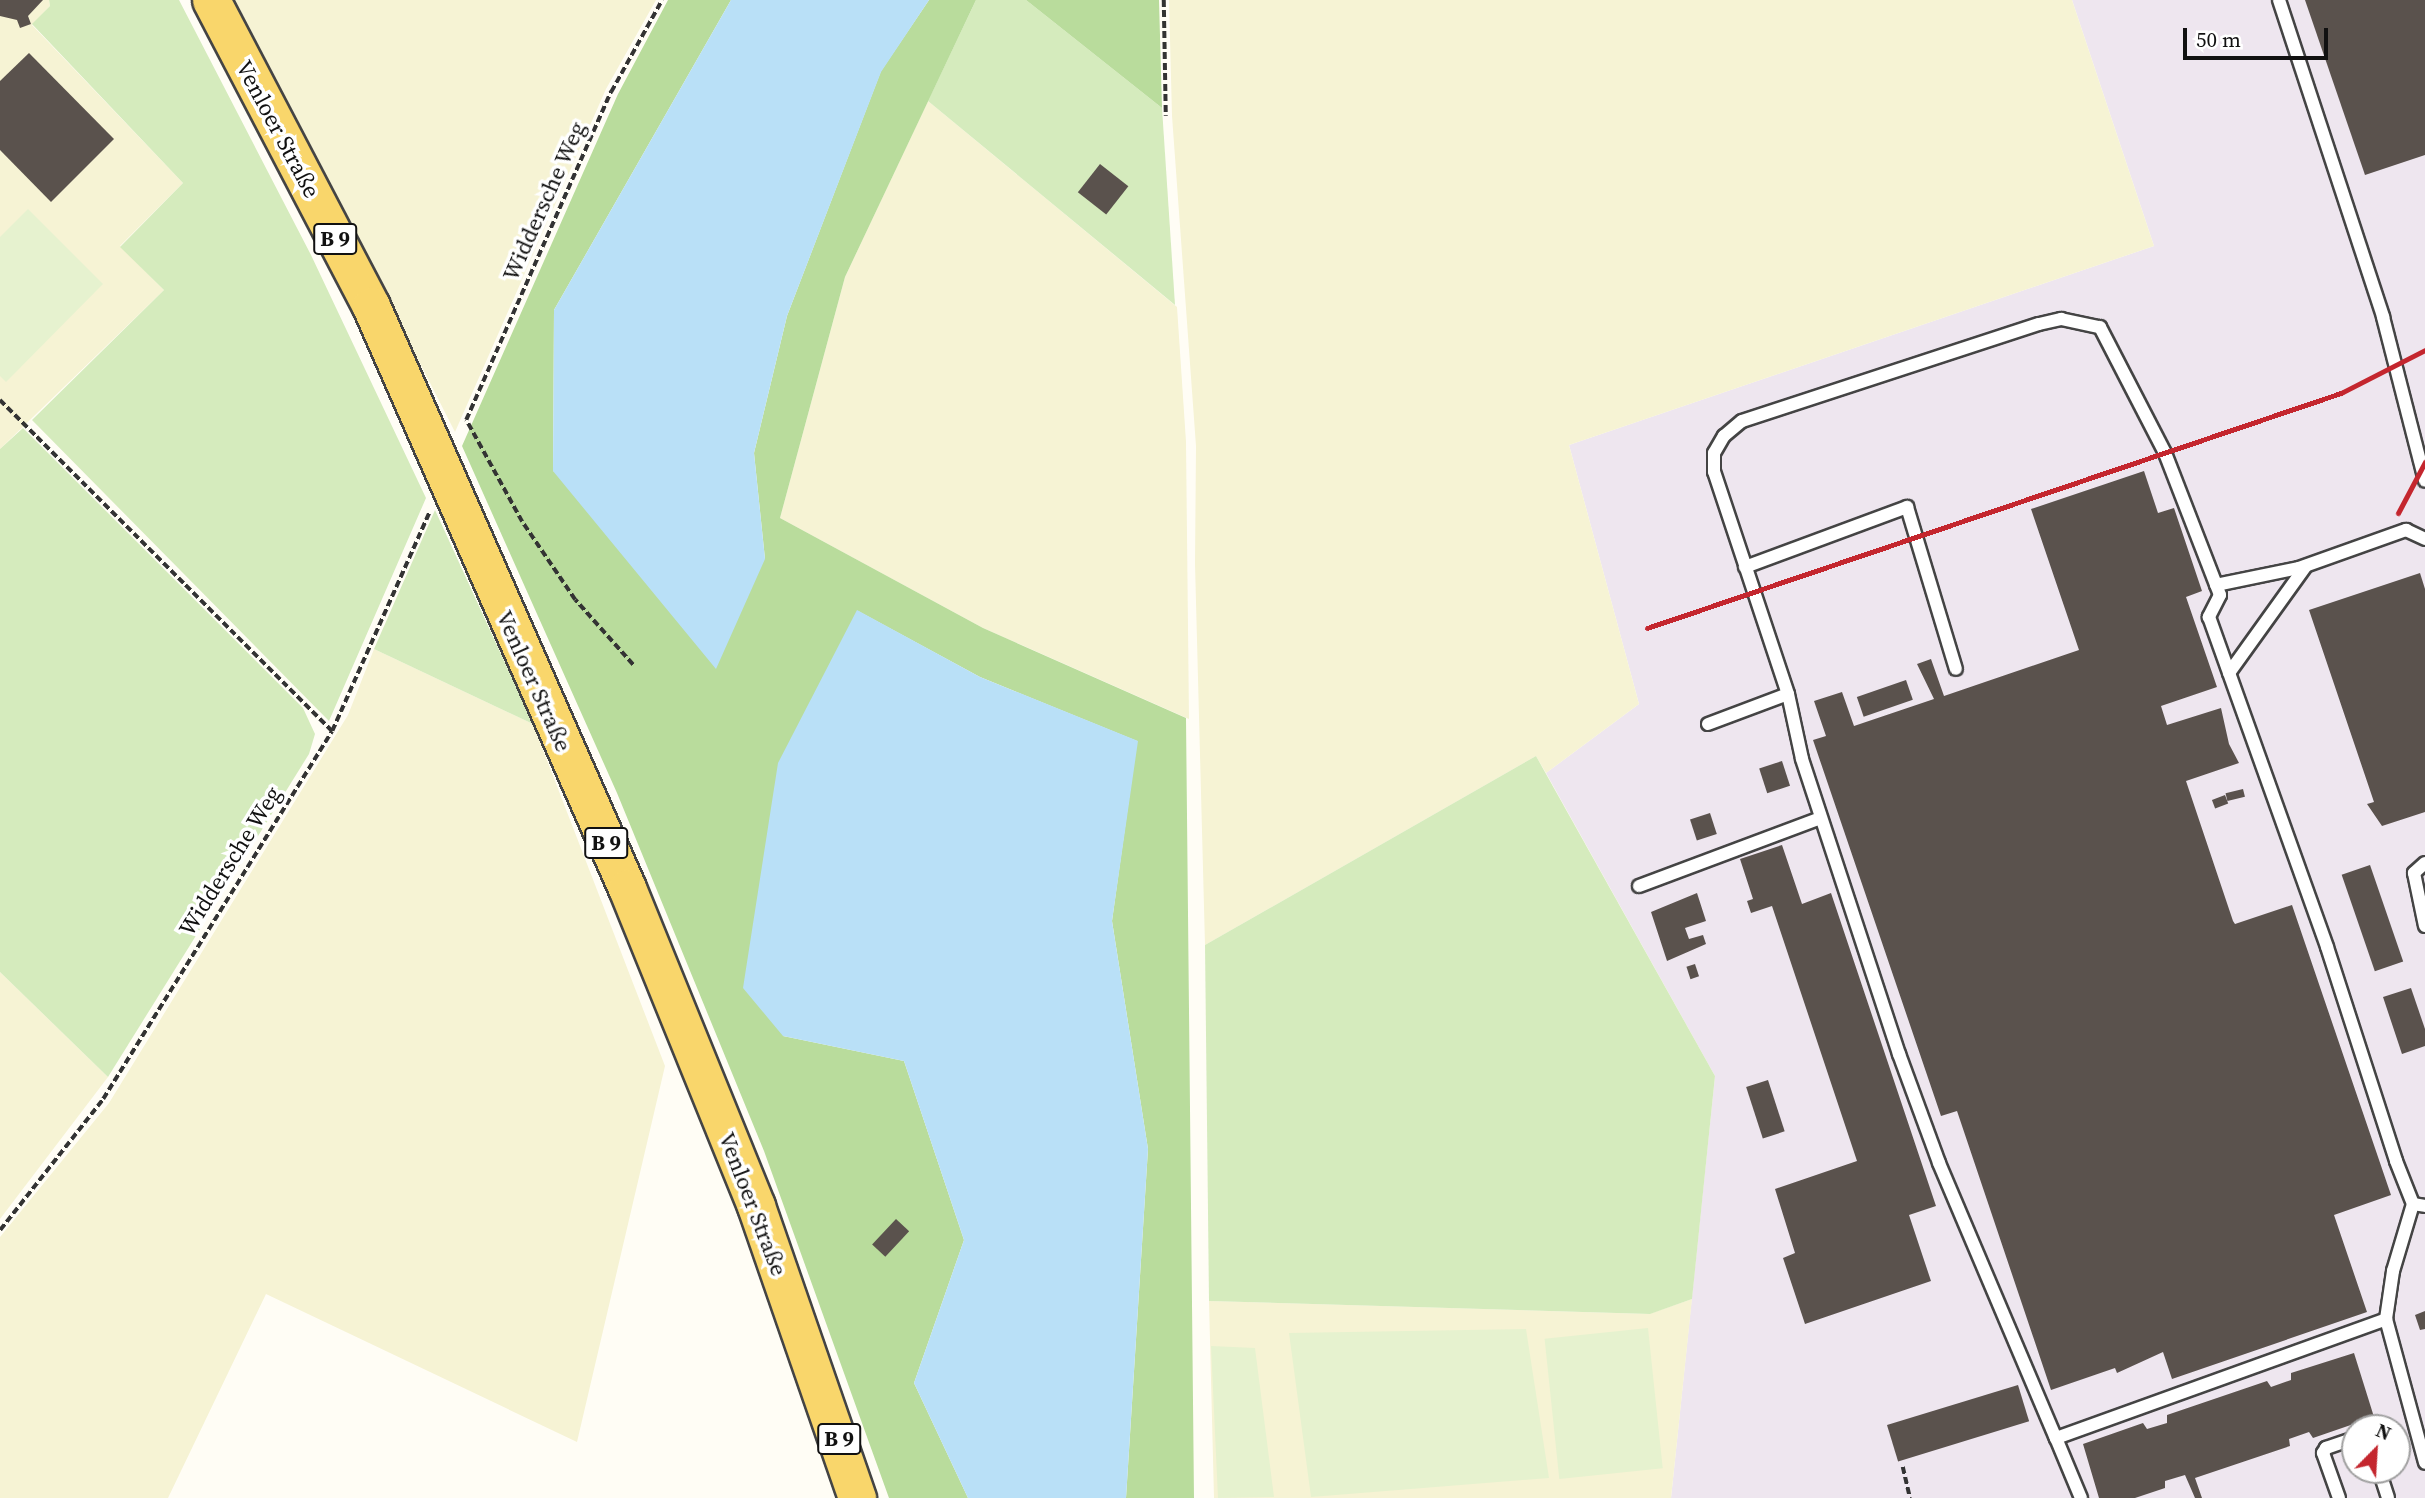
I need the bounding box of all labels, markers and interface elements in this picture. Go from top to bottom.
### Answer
scale bar [2187,14,2332,58]
text: 50 m [2196,25,2241,54]
street label: Venloer Straße [230,56,326,202]
street label: Widdersche Weg [496,117,592,285]
road number: B 9 [312,222,358,256]
street label: Venloer Straße [491,606,577,756]
street label: Widdersche Weg [173,781,287,941]
road number: B 9 [583,826,629,860]
street label: Venloer Straße [713,1128,793,1280]
north arrow [2341,1414,2411,1484]
text: N [2372,1417,2395,1446]
road number: B 9 [816,1422,862,1456]

